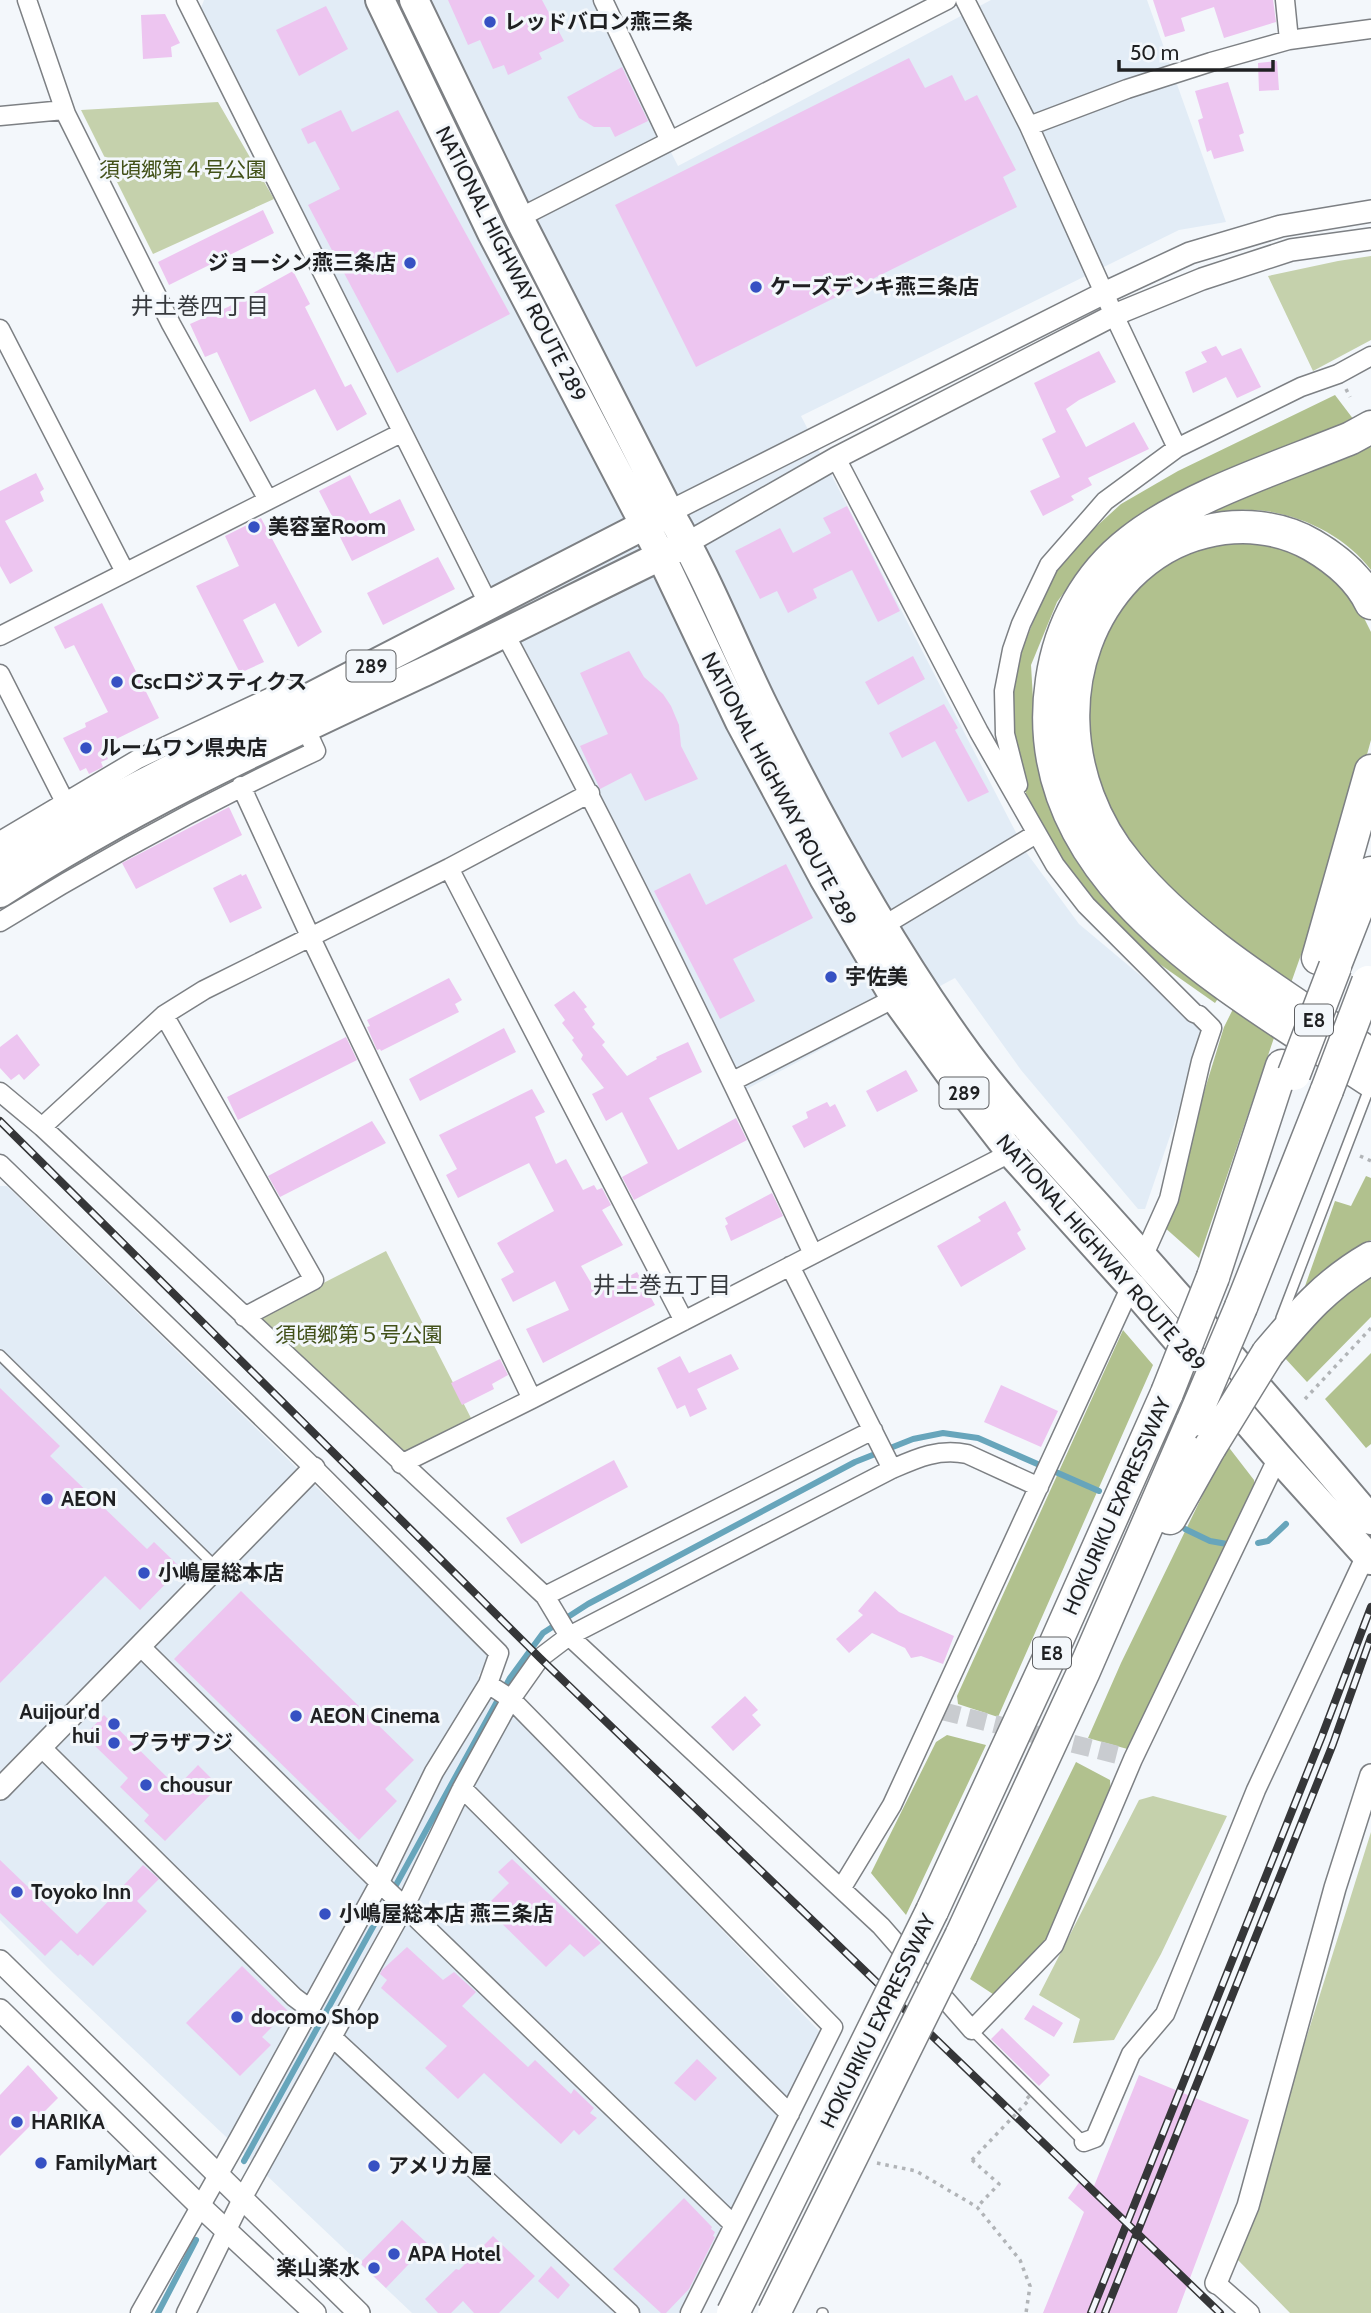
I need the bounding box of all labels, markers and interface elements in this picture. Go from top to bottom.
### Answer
place label: レッドバロン燕三条 [504,9,693,34]
marker: レッドバロン燕三条 [482,14,498,30]
scale bar [1119,28,1273,72]
text: 50 m [1130,40,1179,65]
street label: NATIONAL HIGHWAY ROUTE 289 [431,122,592,406]
park label: 須頃郷第４号公園 [99,157,267,182]
place label: ジョーシン燕三条店 [207,250,396,275]
marker: ジョーシン燕三条店 [402,255,418,271]
place label: ケーズデンキ燕三条店 [770,274,979,299]
marker: ケーズデンキ燕三条店 [748,279,764,295]
district label: 井土巻四丁目 [131,292,269,320]
place label: 美容室Room [268,514,386,539]
marker: 美容室Room [246,519,262,535]
street label: NATIONAL HIGHWAY ROUTE 289 [697,648,862,930]
road number: 289 [346,650,396,681]
place label: Cscロジスティクス [131,669,307,694]
marker: Cscロジスティクス [109,674,125,690]
place label: ルームワン県央店 [100,735,267,760]
marker: ルームワン県央店 [78,740,94,756]
place label: 宇佐美 [845,964,908,989]
marker: 宇佐美 [823,969,839,985]
road number: E8 [1295,1004,1333,1036]
road number: 289 [940,1078,988,1108]
street label: NATIONAL HIGHWAY ROUTE 289 [992,1129,1211,1376]
district label: 井土巻五丁目 [593,1271,731,1299]
park label: 須頃郷第５号公園 [275,1322,443,1347]
street label: HOKURIKU EXPRESSWAY [1057,1392,1176,1618]
place label: AEON [61,1486,117,1511]
marker: AEON [39,1491,55,1507]
place label: 小嶋屋総本店 [158,1560,284,1585]
marker: 小嶋屋総本店 [136,1565,152,1581]
road number: E8 [1033,1638,1071,1668]
place label: Auijour'd hui [20,1699,100,1748]
place label: AEON Cinema [310,1703,440,1728]
marker: AEON Cinema [288,1708,304,1724]
marker: Auijour'd hui [106,1716,122,1732]
place label: プラザフジ [128,1730,233,1755]
marker: プラザフジ [106,1735,122,1751]
place label: chousur [160,1772,232,1797]
marker: chousur [138,1777,154,1793]
place label: Toyoko Inn [31,1879,131,1904]
marker: Toyoko Inn [9,1884,25,1900]
place label: 小嶋屋総本店 燕三条店 [339,1901,554,1926]
marker: 小嶋屋総本店 燕三条店 [317,1906,333,1922]
street label: HOKURIKU EXPRESSWAY [815,1909,941,2132]
place label: docomo Shop [251,2004,379,2029]
marker: docomo Shop [229,2009,245,2025]
place label: HARIKA [31,2109,106,2134]
marker: HARIKA [9,2114,25,2130]
place label: FamilyMart [55,2150,157,2175]
place label: アメリカ屋 [388,2153,492,2178]
marker: FamilyMart [33,2155,49,2171]
marker: アメリカ屋 [366,2158,382,2174]
place label: APA Hotel [408,2241,502,2266]
marker: APA Hotel [386,2246,402,2262]
place label: 楽山楽水 [276,2255,360,2280]
marker: 楽山楽水 [366,2260,382,2276]

